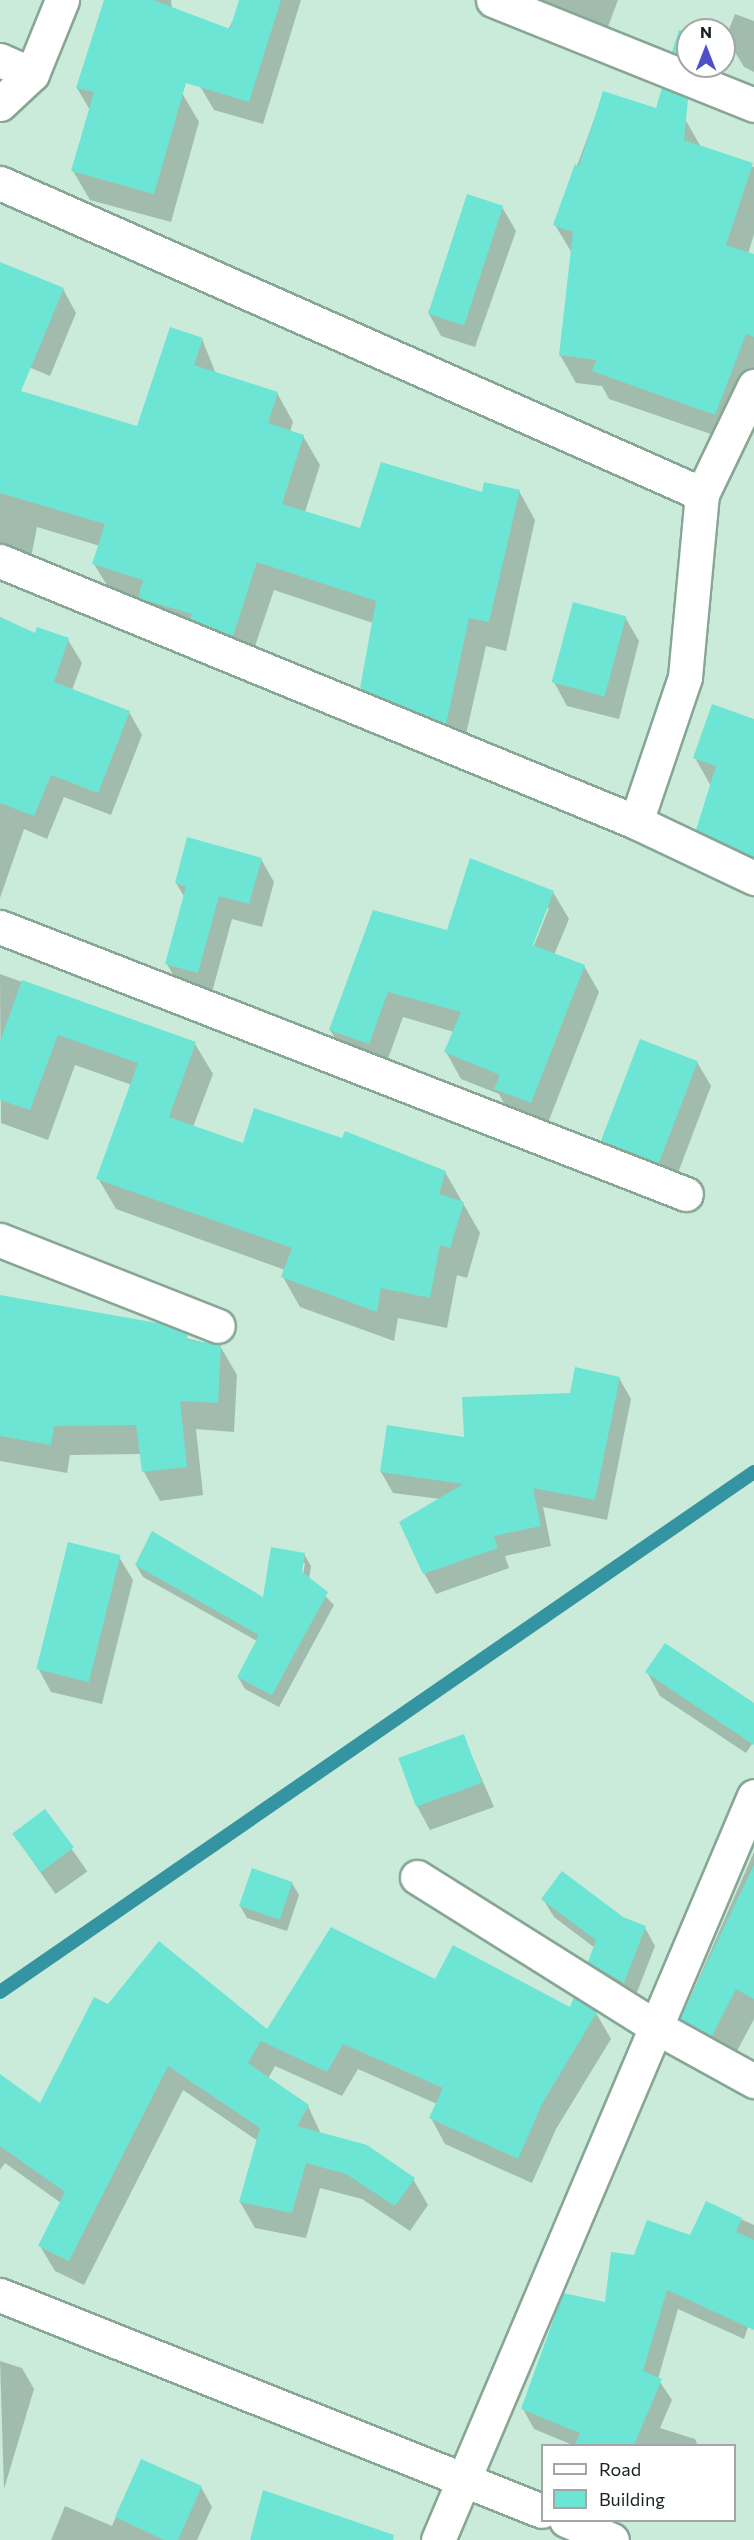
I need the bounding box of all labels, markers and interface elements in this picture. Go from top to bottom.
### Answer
north arrow [676,18,736,78]
text: N [700,22,712,41]
legend [541,2444,736,2522]
text: Road [599,2458,641,2480]
text: Building [599,2488,665,2510]

